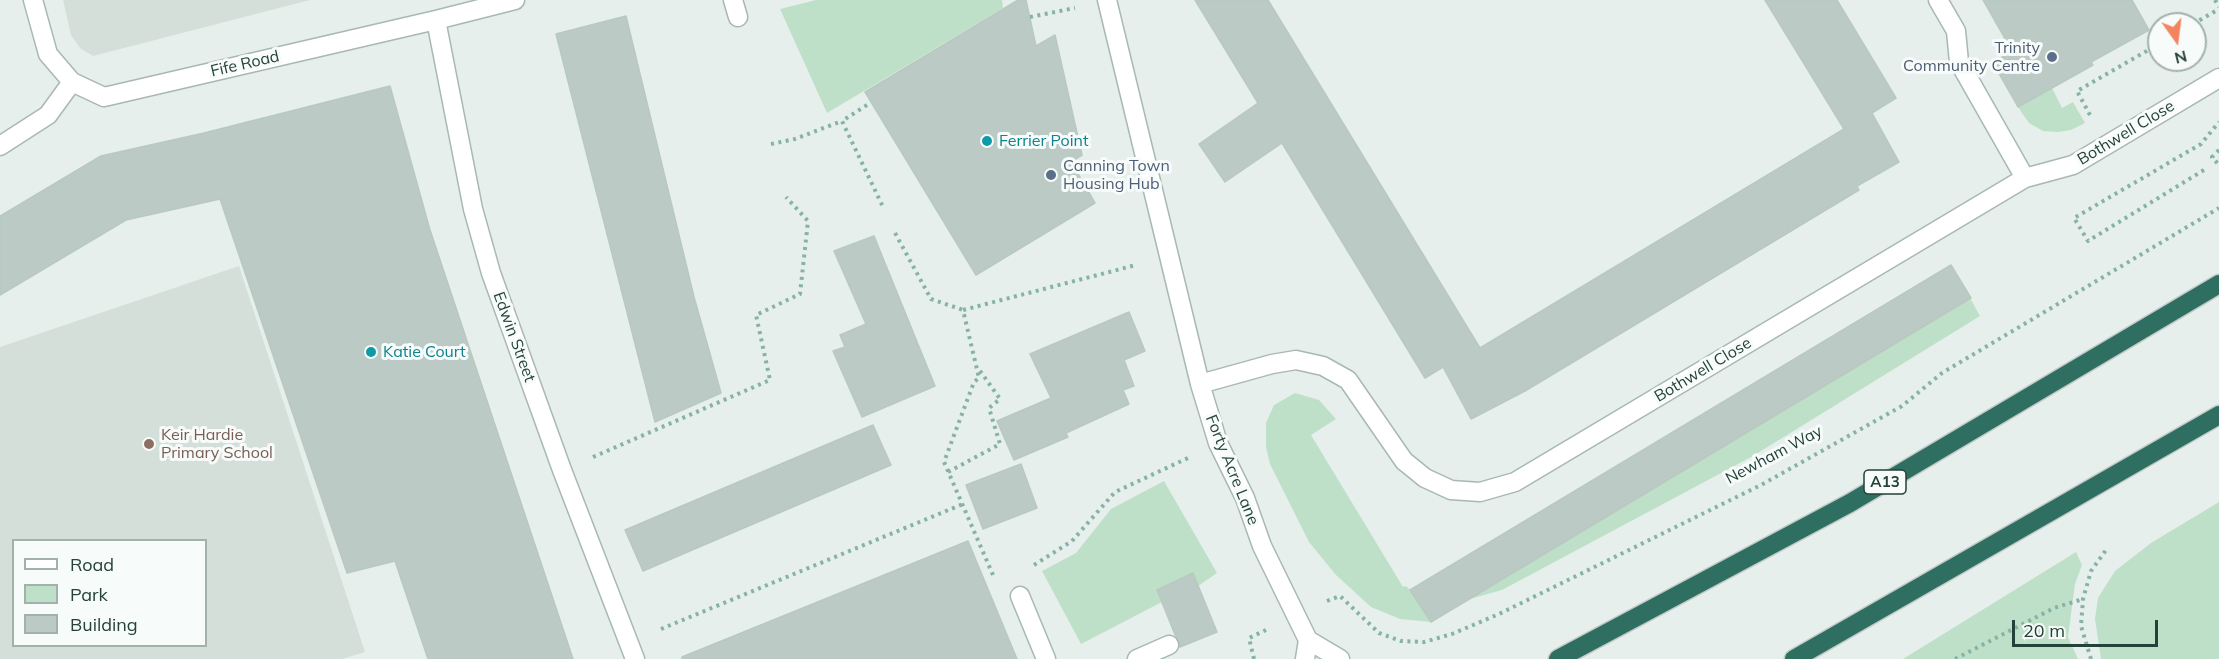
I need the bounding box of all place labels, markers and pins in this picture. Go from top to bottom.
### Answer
place label: Trinity Community Centre [1903,38,2040,76]
marker: Trinity Community Centre [2045,50,2059,64]
place label: Ferrier Point [999,131,1088,151]
marker: Ferrier Point [980,134,994,148]
place label: Canning Town Housing Hub [1063,156,1170,194]
marker: Canning Town Housing Hub [1044,168,1058,182]
place label: Katie Court [383,342,466,362]
marker: Katie Court [364,345,378,359]
place label: Keir Hardie Primary School [161,425,273,463]
marker: Keir Hardie Primary School [142,437,156,451]

